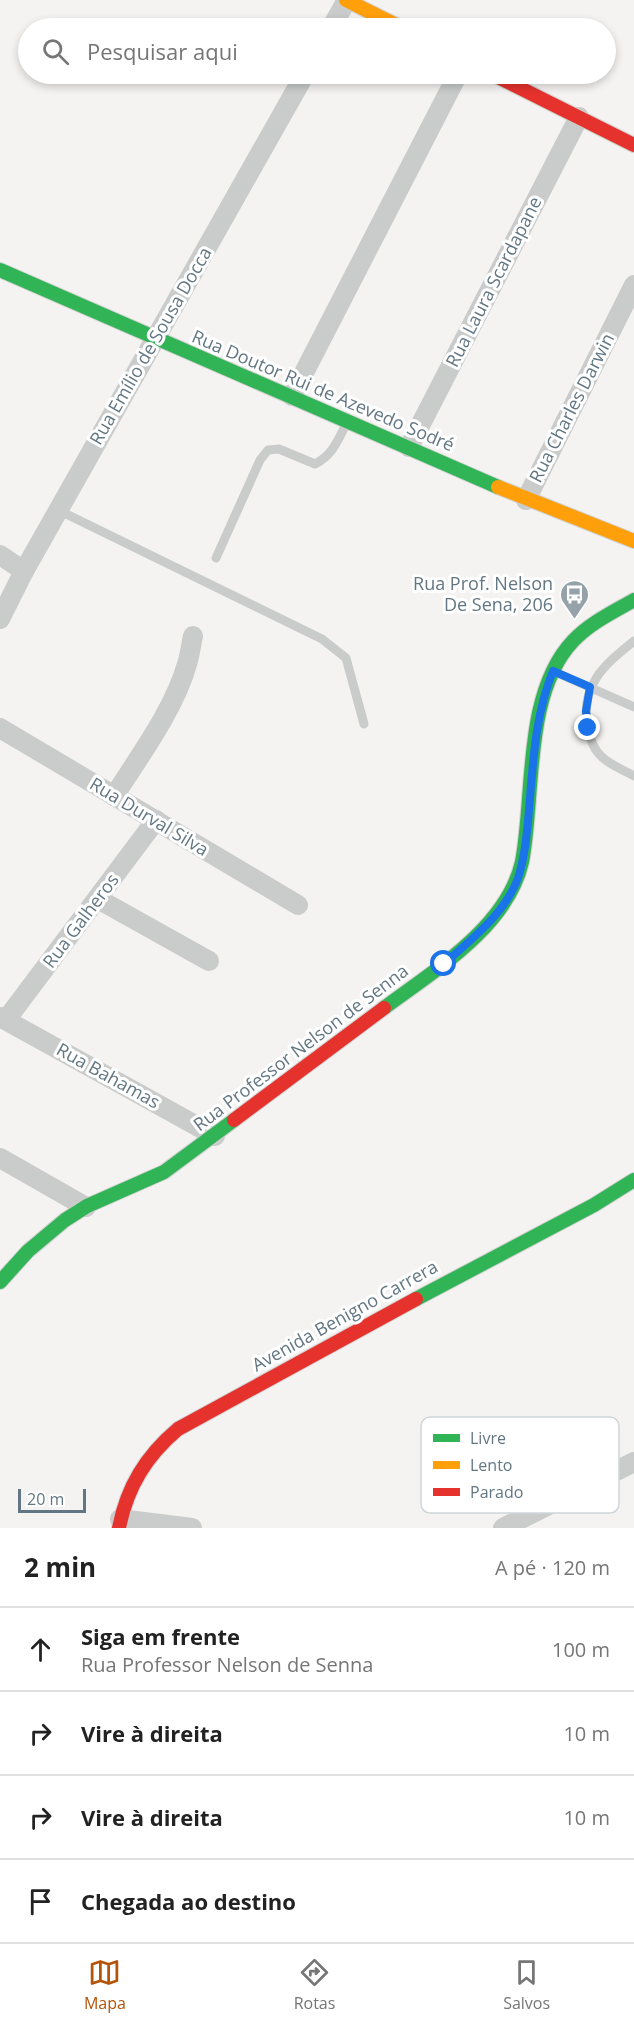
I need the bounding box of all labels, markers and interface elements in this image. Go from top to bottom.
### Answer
search box [18,18,616,84]
icon: search [39,35,72,68]
text: Pesquisar aqui [87,36,238,66]
street label: Rua Laura Scardapane [440,192,547,371]
street label: Rua Emílio de Sousa Docca [84,242,217,449]
street label: Rua Doutor Rui de Azevedo Sodré [188,324,458,456]
street label: Rua Charles Darwin [523,329,619,486]
place label: Rua Prof. Nelson De Sena, 206 [413,571,553,616]
bus stop icon: Rua Prof. Nelson De Sena, 206 [558,578,590,620]
route end [574,714,600,740]
street label: Rua Durval Silva [86,771,213,861]
street label: Rua Galheros [37,868,124,972]
route start [430,950,456,976]
street label: Rua Professor Nelson de Senna [188,958,413,1136]
street label: Rua Bahamas [52,1037,164,1113]
street label: Avenida Benigno Carrera [247,1254,442,1376]
legend [421,1417,619,1513]
text: Livre [470,1427,506,1449]
text: Lento [470,1454,512,1476]
text: Parado [470,1481,523,1503]
scale bar [18,1486,86,1514]
text: 20 m [27,1488,64,1510]
text: 2 min [24,1549,96,1585]
text: A pé · 120 m [495,1554,610,1581]
text: Siga em frente [81,1621,240,1651]
icon: ahead [24,1633,57,1666]
text: 100 m [552,1636,610,1663]
text: Rua Professor Nelson de Senna [81,1651,373,1678]
icon: right [24,1717,57,1750]
text: Vire à direita [81,1718,223,1748]
text: 10 m [563,1720,610,1747]
icon: right [24,1801,57,1834]
text: Vire à direita [81,1802,223,1832]
text: 10 m [563,1804,610,1831]
icon: arrive [24,1885,57,1918]
text: Chegada ao destino [81,1886,296,1916]
tab: Mapa [84,1956,126,2014]
tab: Rotas [294,1956,335,2014]
tab: Salvos [503,1956,550,2014]

